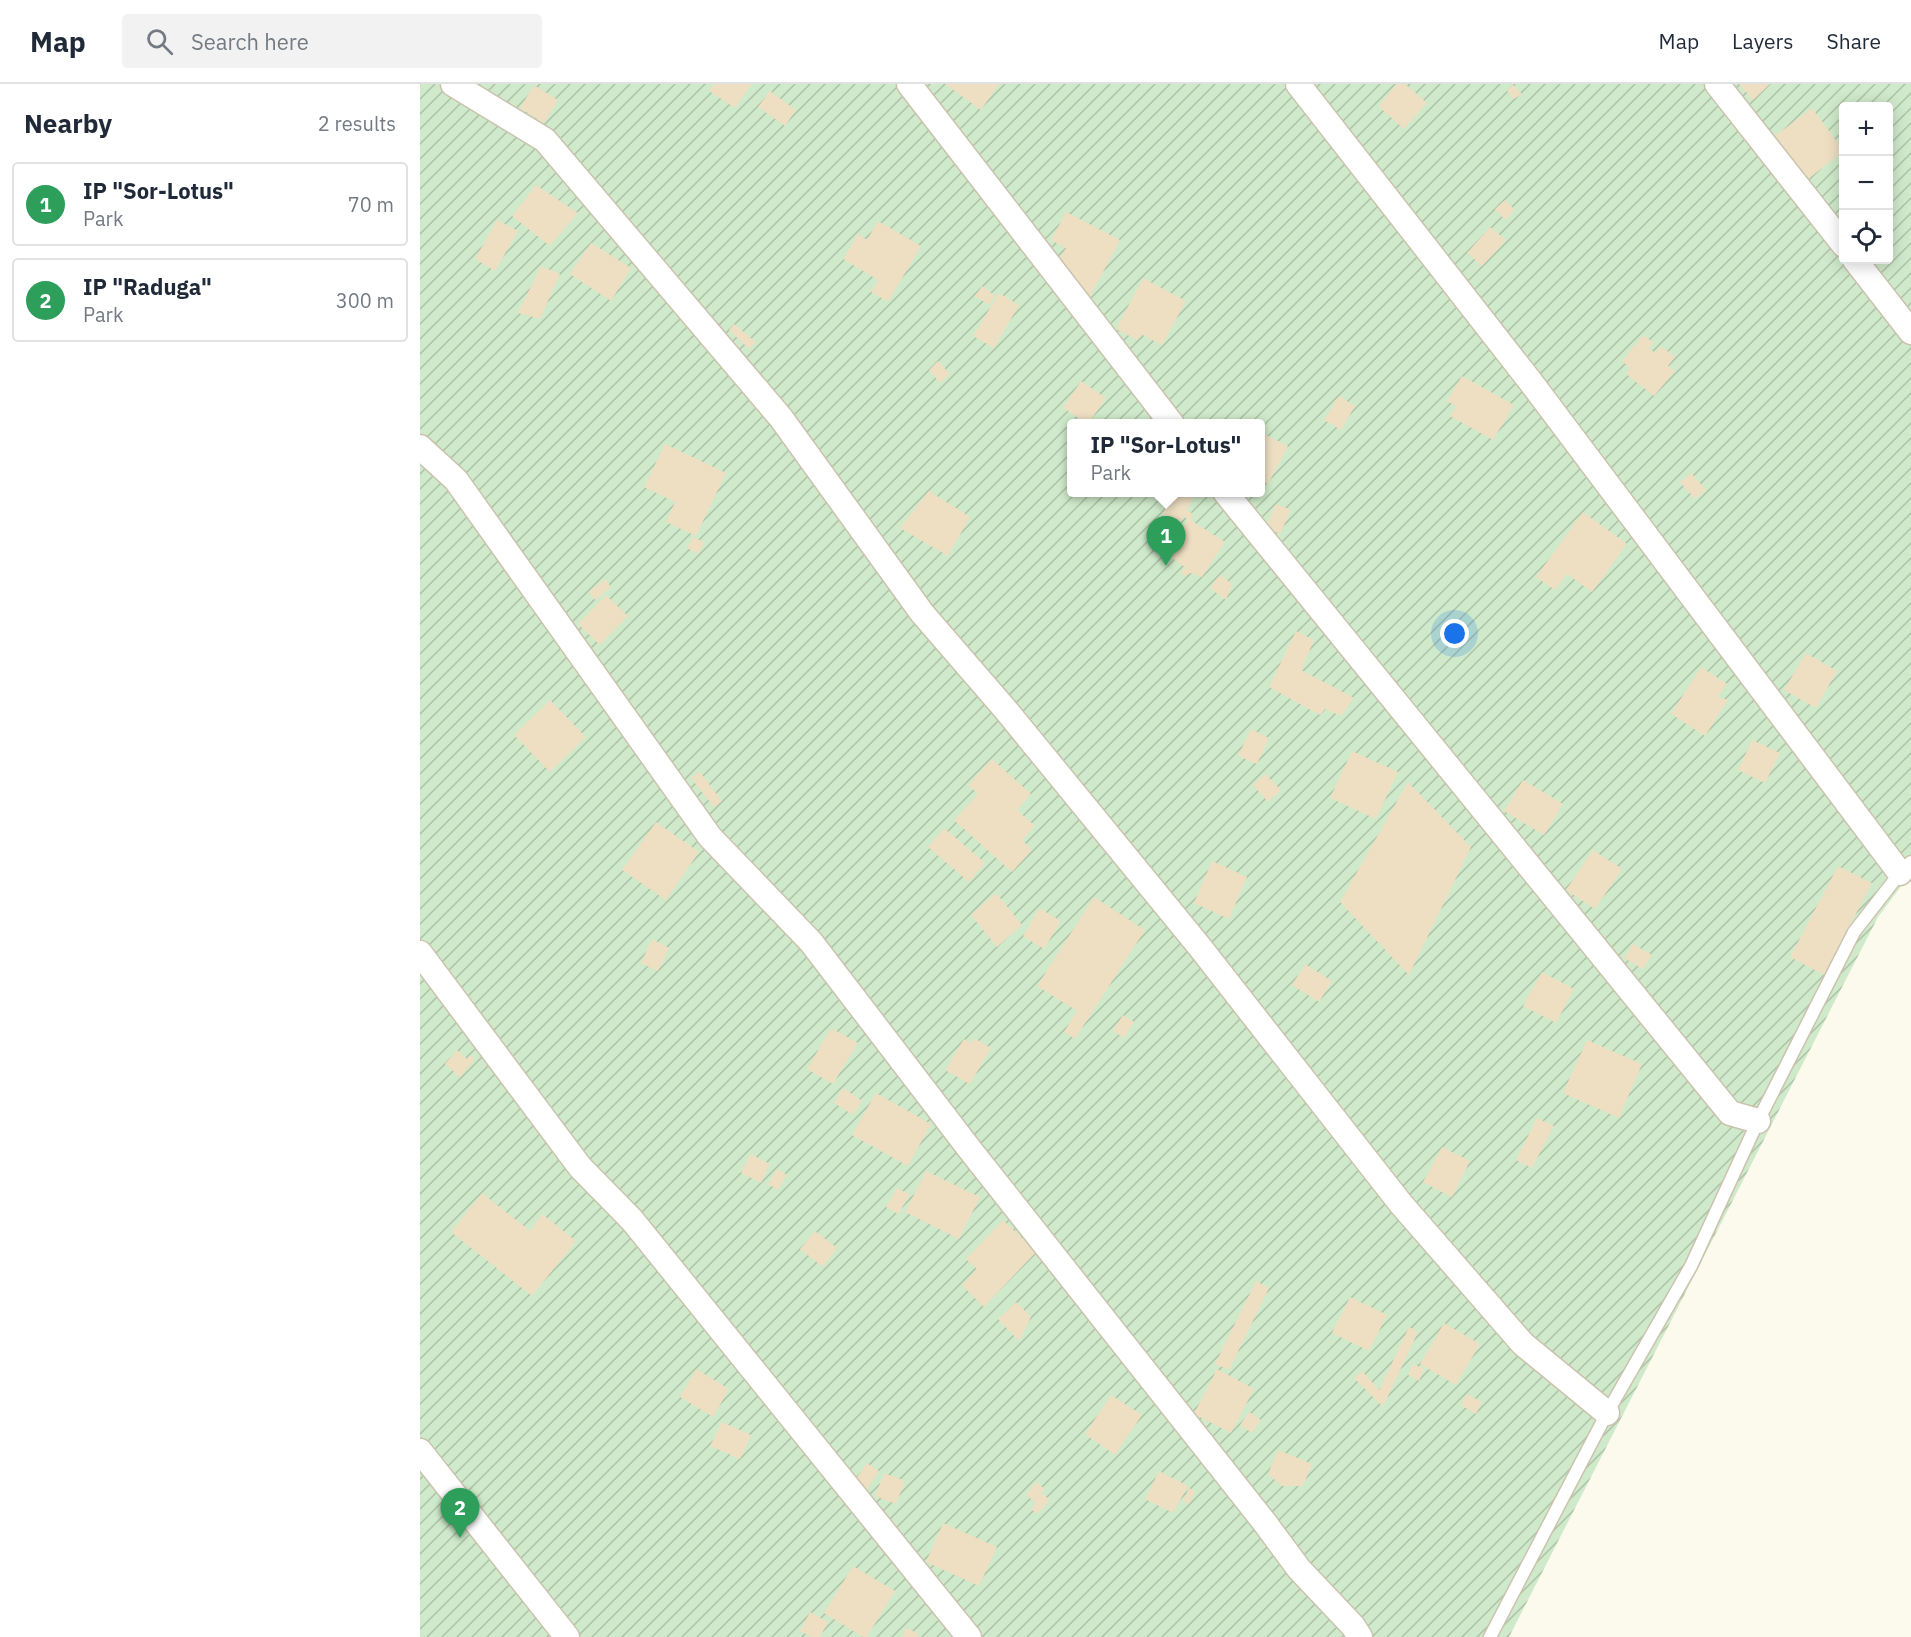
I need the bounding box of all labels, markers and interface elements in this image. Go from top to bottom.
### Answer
search box [122,14,542,68]
text: Map [30,23,86,60]
icon: search [143,25,176,58]
text: Search here [191,27,309,56]
text: Map [1659,27,1699,55]
text: Layers [1732,27,1794,55]
text: Share [1827,27,1881,55]
map controls [1839,102,1893,264]
button: + [1839,102,1893,156]
text: Nearby [24,106,112,140]
text: 2 results [318,110,396,137]
button: − [1839,156,1893,210]
text: IP "Sor-Lotus" [83,176,234,205]
text: 1 [40,191,52,218]
text: 70 m [348,191,394,218]
text: Park [83,205,123,232]
button: locate [1839,210,1893,264]
text: IP "Raduga" [83,272,212,301]
text: 2 [40,287,52,314]
text: 300 m [336,287,394,314]
text: Park [83,301,123,328]
popup [1067,419,1265,497]
text: IP "Sor-Lotus" [1091,430,1241,459]
text: Park [1091,459,1131,486]
pin: 1 [1146,516,1186,566]
your location [1440,619,1469,648]
pin: 2 [440,1488,480,1538]

